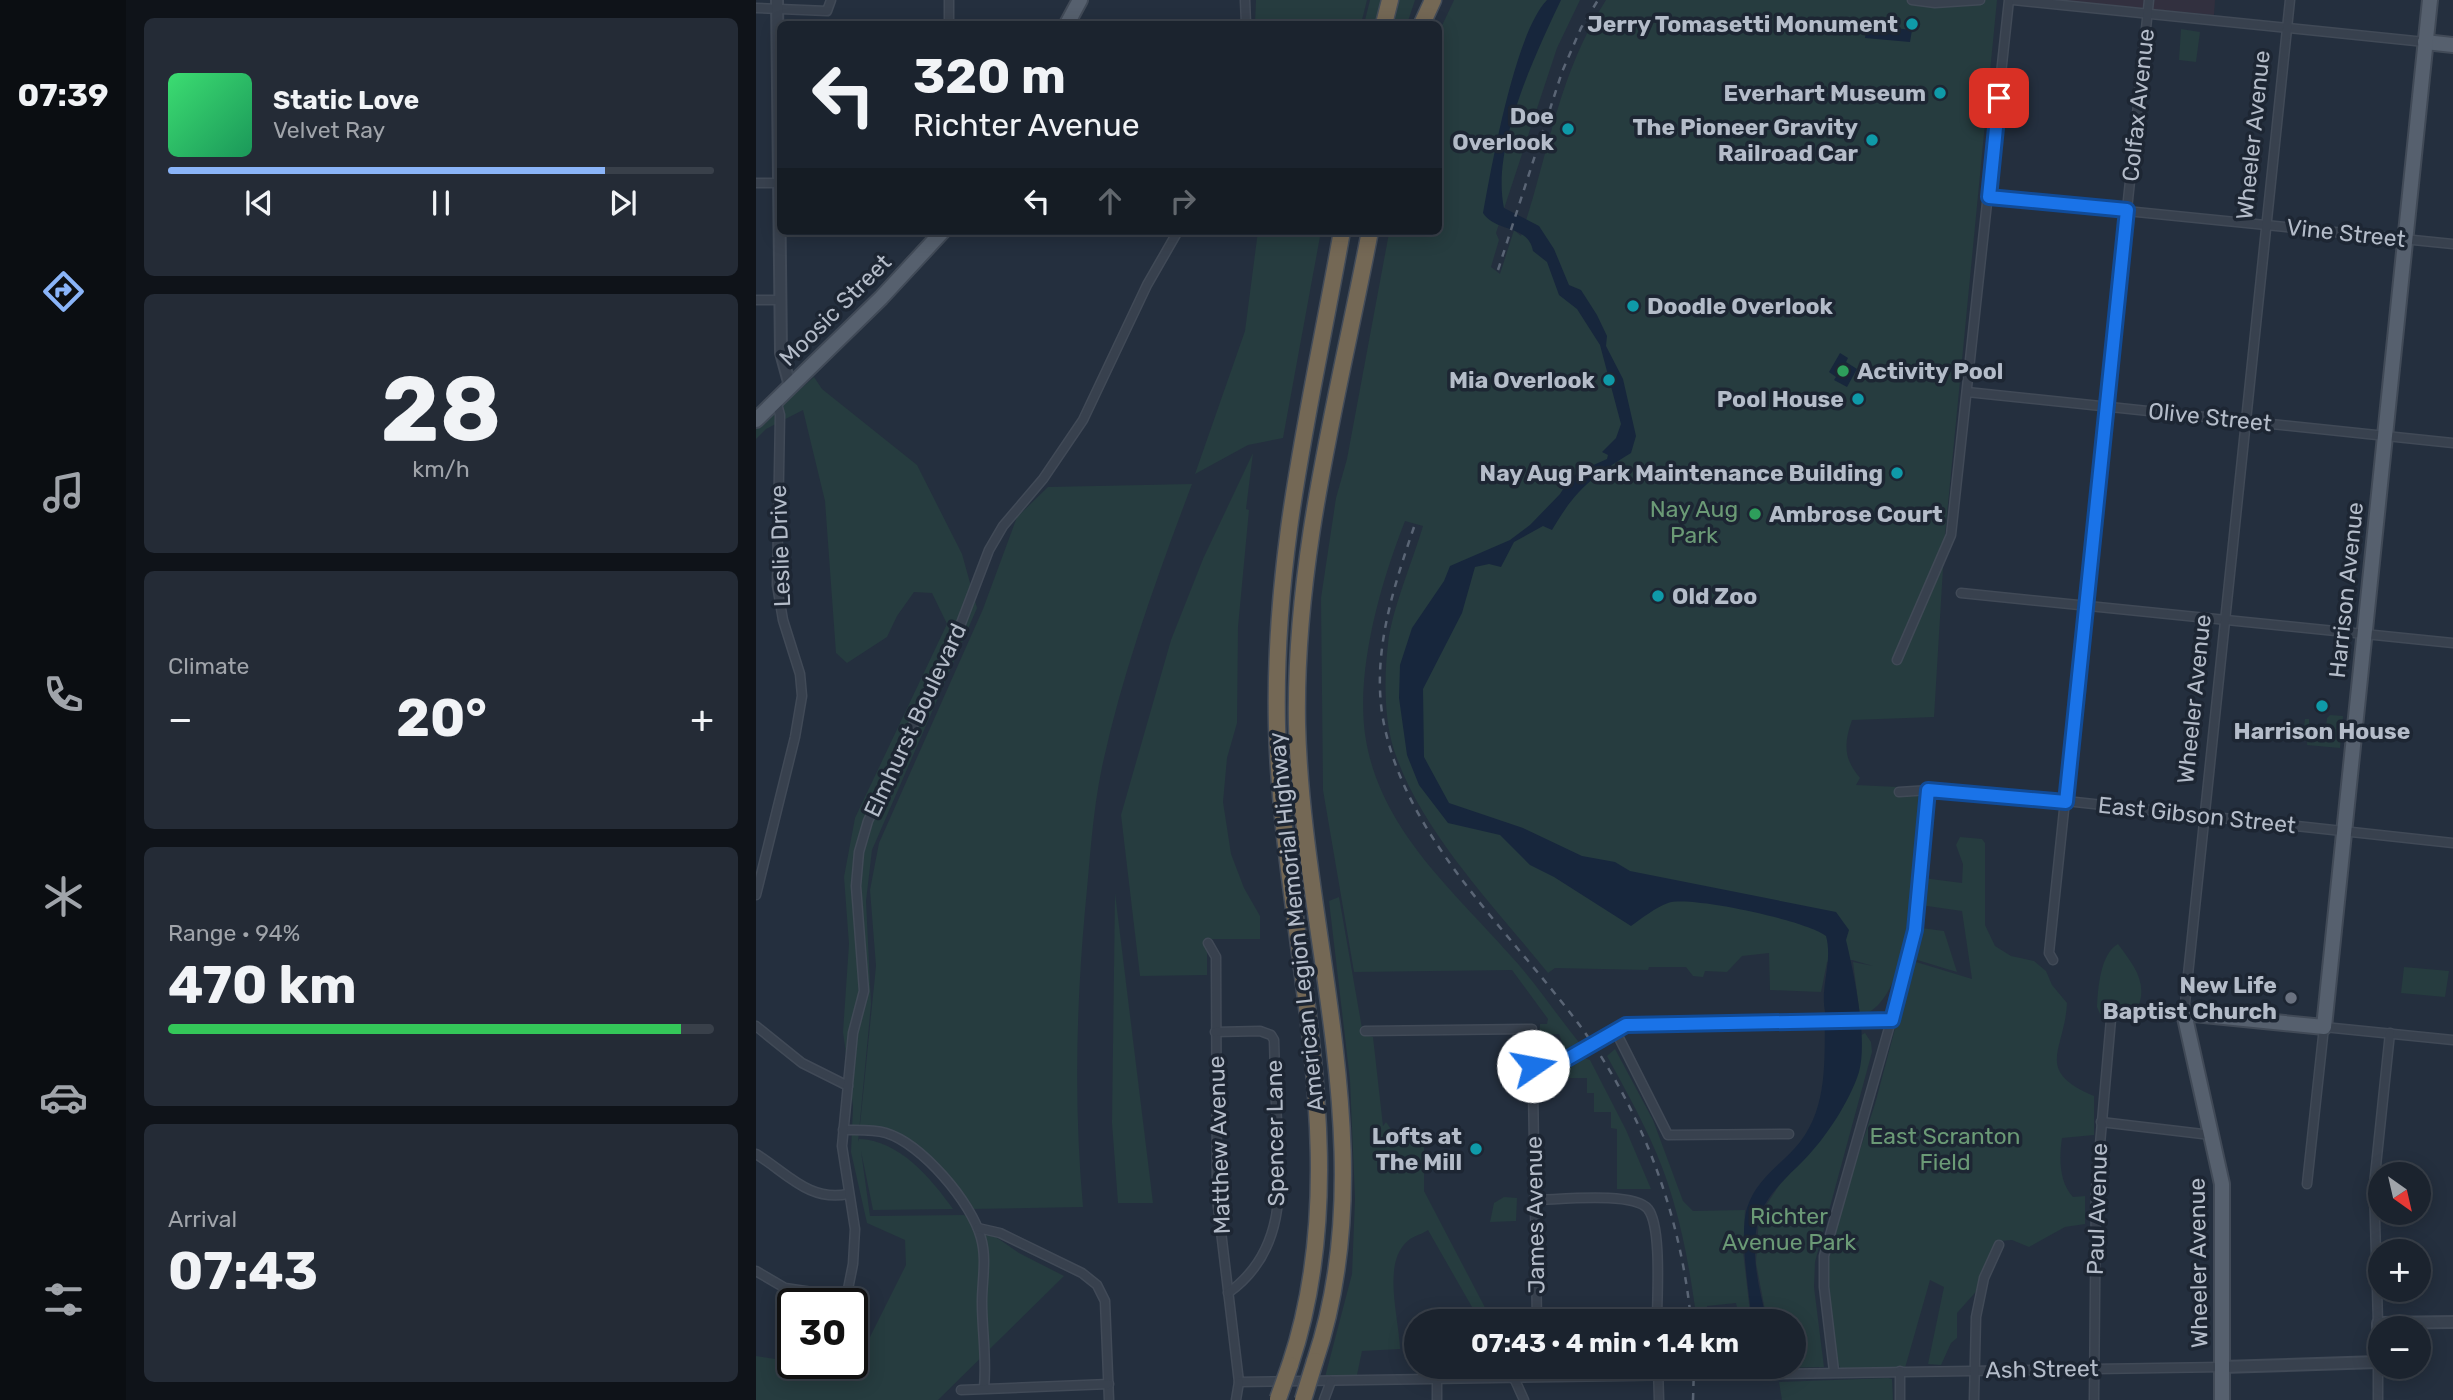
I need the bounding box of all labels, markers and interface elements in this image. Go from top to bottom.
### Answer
place label: Jerry Tomasetti Monument [1587,10,1898,38]
marker: Jerry Tomasetti Monument [1904,16,1920,32]
street label: Colfax Avenue [2116,27,2160,183]
text: 320 m [913,47,1066,105]
icon: left [798,49,889,140]
street label: Wheeler Avenue [2230,49,2276,221]
pin [1969,68,2029,128]
text: 07:39 [17,76,109,114]
place label: Everhart Museum [1724,79,1926,107]
icon: arrive [1980,79,2018,117]
text: Static Love [273,85,419,116]
marker: Everhart Museum [1932,85,1948,101]
place label: Doe Overlook [1452,102,1555,156]
text: Richter Avenue [913,106,1140,144]
place label: The Pioneer Gravity Railroad Car [1632,113,1859,167]
text: Velvet Ray [273,116,385,144]
marker: Doe Overlook [1560,121,1576,137]
marker: The Pioneer Gravity Railroad Car [1864,132,1880,148]
icon: left [1018,182,1056,220]
icon: ahead [1091,182,1129,220]
icon: right [1164,182,1202,220]
icon: previous [240,184,278,222]
icon: pause [422,184,460,222]
icon: next [604,184,642,222]
street label: Vine Street [2285,213,2407,253]
street label: Moosic Street [773,248,897,372]
icon: directions [39,267,88,316]
place label: Doodle Overlook [1647,292,1834,320]
marker: Doodle Overlook [1625,298,1641,314]
text: 28 [381,355,501,463]
place label: Activity Pool [1857,357,2003,385]
marker: Activity Pool [1835,363,1851,379]
place label: Mia Overlook [1449,366,1596,394]
marker: Mia Overlook [1601,372,1617,388]
place label: Pool House [1717,385,1844,413]
marker: Pool House [1850,391,1866,407]
street label: Olive Street [2147,397,2273,437]
text: km/h [412,455,470,483]
place label: Nay Aug Park Maintenance Building [1480,459,1883,487]
marker: Nay Aug Park Maintenance Building [1889,465,1905,481]
icon: music [39,468,88,517]
street label: Leslie Drive [764,484,796,608]
park label: Nay Aug Park [1650,495,1738,549]
place label: Ambrose Court [1769,500,1943,528]
street label: Harrison Avenue [2323,501,2369,679]
marker: Ambrose Court [1747,506,1763,522]
place label: Old Zoo [1672,582,1757,610]
marker: Old Zoo [1650,588,1666,604]
street label: Wheeler Avenue [2171,613,2217,785]
street label: Elmhurst Boulevard [858,619,972,821]
text: Climate [168,652,249,680]
icon: phone [39,670,88,719]
text: 20° [396,687,487,749]
text: − [168,696,193,742]
text: + [690,696,714,742]
marker: Harrison House [2314,698,2330,714]
place label: Harrison House [2234,717,2410,745]
street label: American Legion Memorial Highway [1262,731,1330,1113]
street label: East Gibson Street [2097,791,2297,839]
icon: climate [39,872,88,921]
text: Range · 94% [168,919,300,947]
text: 470 km [168,954,357,1016]
place label: New Life Baptist Church [2102,971,2277,1025]
marker: New Life Baptist Church [2283,990,2299,1006]
position arrow [1496,1029,1570,1103]
street label: Matthew Avenue [1202,1055,1236,1235]
street label: Spencer Lane [1260,1059,1290,1207]
icon: car [39,1073,88,1122]
place label: Lofts at The Mill [1372,1122,1462,1176]
park label: East Scranton Field [1869,1122,2021,1176]
street label: James Avenue [1520,1136,1550,1294]
marker: Lofts at The Mill [1468,1141,1484,1157]
street label: Paul Avenue [2081,1142,2113,1276]
north arrow [2368,1162,2431,1225]
map controls [2368,1162,2431,1379]
street label: Wheeler Avenue [2183,1178,2213,1348]
park label: Richter Avenue Park [1722,1202,1856,1256]
text: Arrival [168,1205,237,1233]
button: + [2368,1239,2431,1302]
text: 07:43 [168,1240,318,1302]
icon: filters [39,1275,88,1324]
speed limit sign: 30 [777,1288,868,1379]
button: − [2368,1316,2431,1379]
text: 07:43 · 4 min · 1.4 km [1471,1328,1739,1359]
street label: Ash Street [1985,1354,2099,1384]

